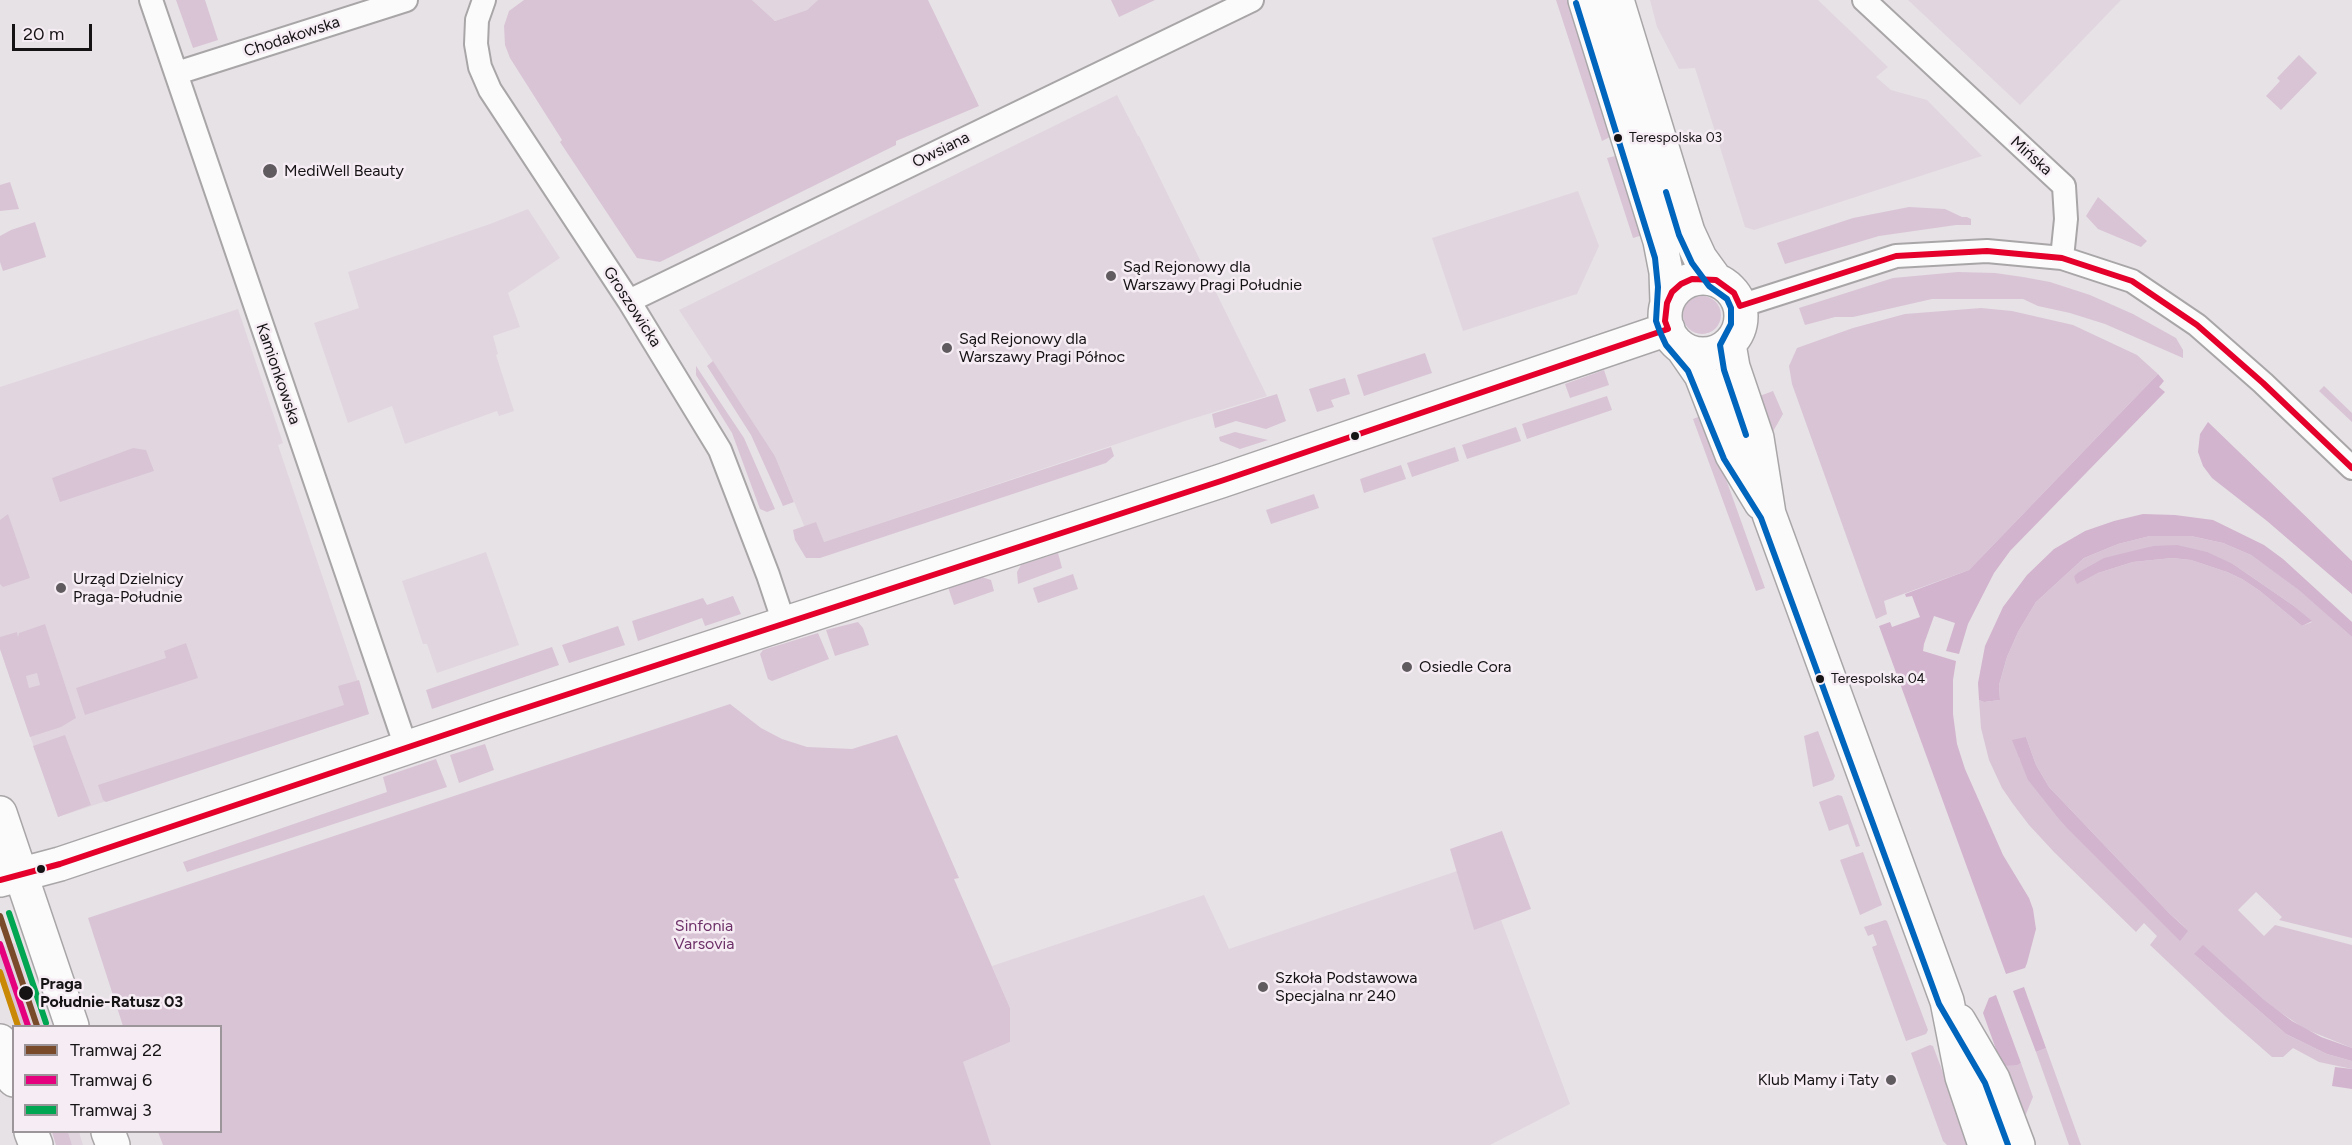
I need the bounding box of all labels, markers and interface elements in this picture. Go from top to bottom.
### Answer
scale bar [15,12,94,50]
street label: Chodakowska [242,12,342,62]
text: 20 m [23,23,64,45]
street label: Owsiana [909,128,973,172]
place label: Terespolska 03 [1629,130,1722,146]
marker: Terespolska 03 [1612,132,1624,144]
street label: Mińska [2006,132,2056,180]
place label: MediWell Beauty [284,161,404,181]
marker: MediWell Beauty [261,162,279,180]
place label: Sąd Rejonowy dla Warszawy Pragi Południe [1123,257,1302,295]
street label: Groszowicka [599,263,665,351]
marker: Sąd Rejonowy dla Warszawy Pragi Południe [1104,269,1118,283]
street label: Kamionkowska [252,321,304,427]
place label: Sąd Rejonowy dla Warszawy Pragi Północ [959,329,1125,367]
marker: Sąd Rejonowy dla Warszawy Pragi Północ [940,341,954,355]
unlabelled marker [1349,430,1361,442]
place label: Urząd Dzielnicy Praga-Południe [73,569,183,607]
marker: Urząd Dzielnicy Praga-Południe [54,581,68,595]
place label: Osiedle Cora [1419,657,1511,677]
marker: Osiedle Cora [1400,660,1414,674]
place label: Terespolska 04 [1831,671,1925,687]
marker: Terespolska 04 [1814,673,1826,685]
unlabelled marker [35,863,47,875]
park label: Sinfonia Varsovia [674,916,734,954]
place label: Szkoła Podstawowa Specjalna nr 240 [1275,968,1417,1006]
place label: Praga Południe-Ratusz 03 [40,974,183,1012]
marker: Szkoła Podstawowa Specjalna nr 240 [1256,980,1270,994]
marker: Praga Południe-Ratusz 03 [17,984,35,1002]
legend [12,1025,222,1133]
text: Tramwaj 22 [70,1039,162,1061]
text: Tramwaj 6 [70,1069,152,1091]
place label: Klub Mamy i Taty [1758,1070,1879,1090]
marker: Klub Mamy i Taty [1884,1073,1898,1087]
text: Tramwaj 3 [70,1099,152,1121]

